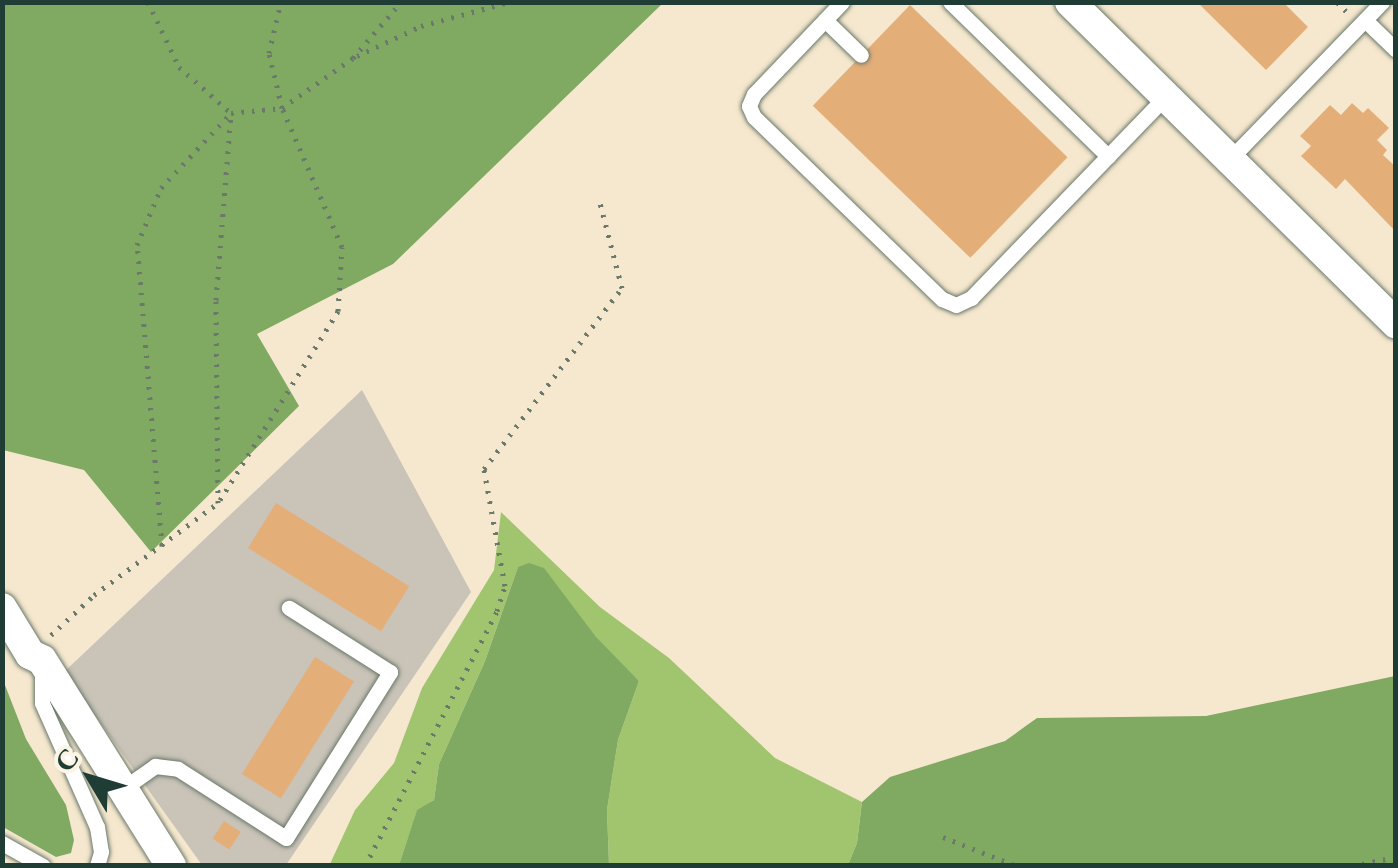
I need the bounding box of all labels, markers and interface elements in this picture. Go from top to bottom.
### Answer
north arrow [40,728,140,828]
text: С [46,741,87,778]

